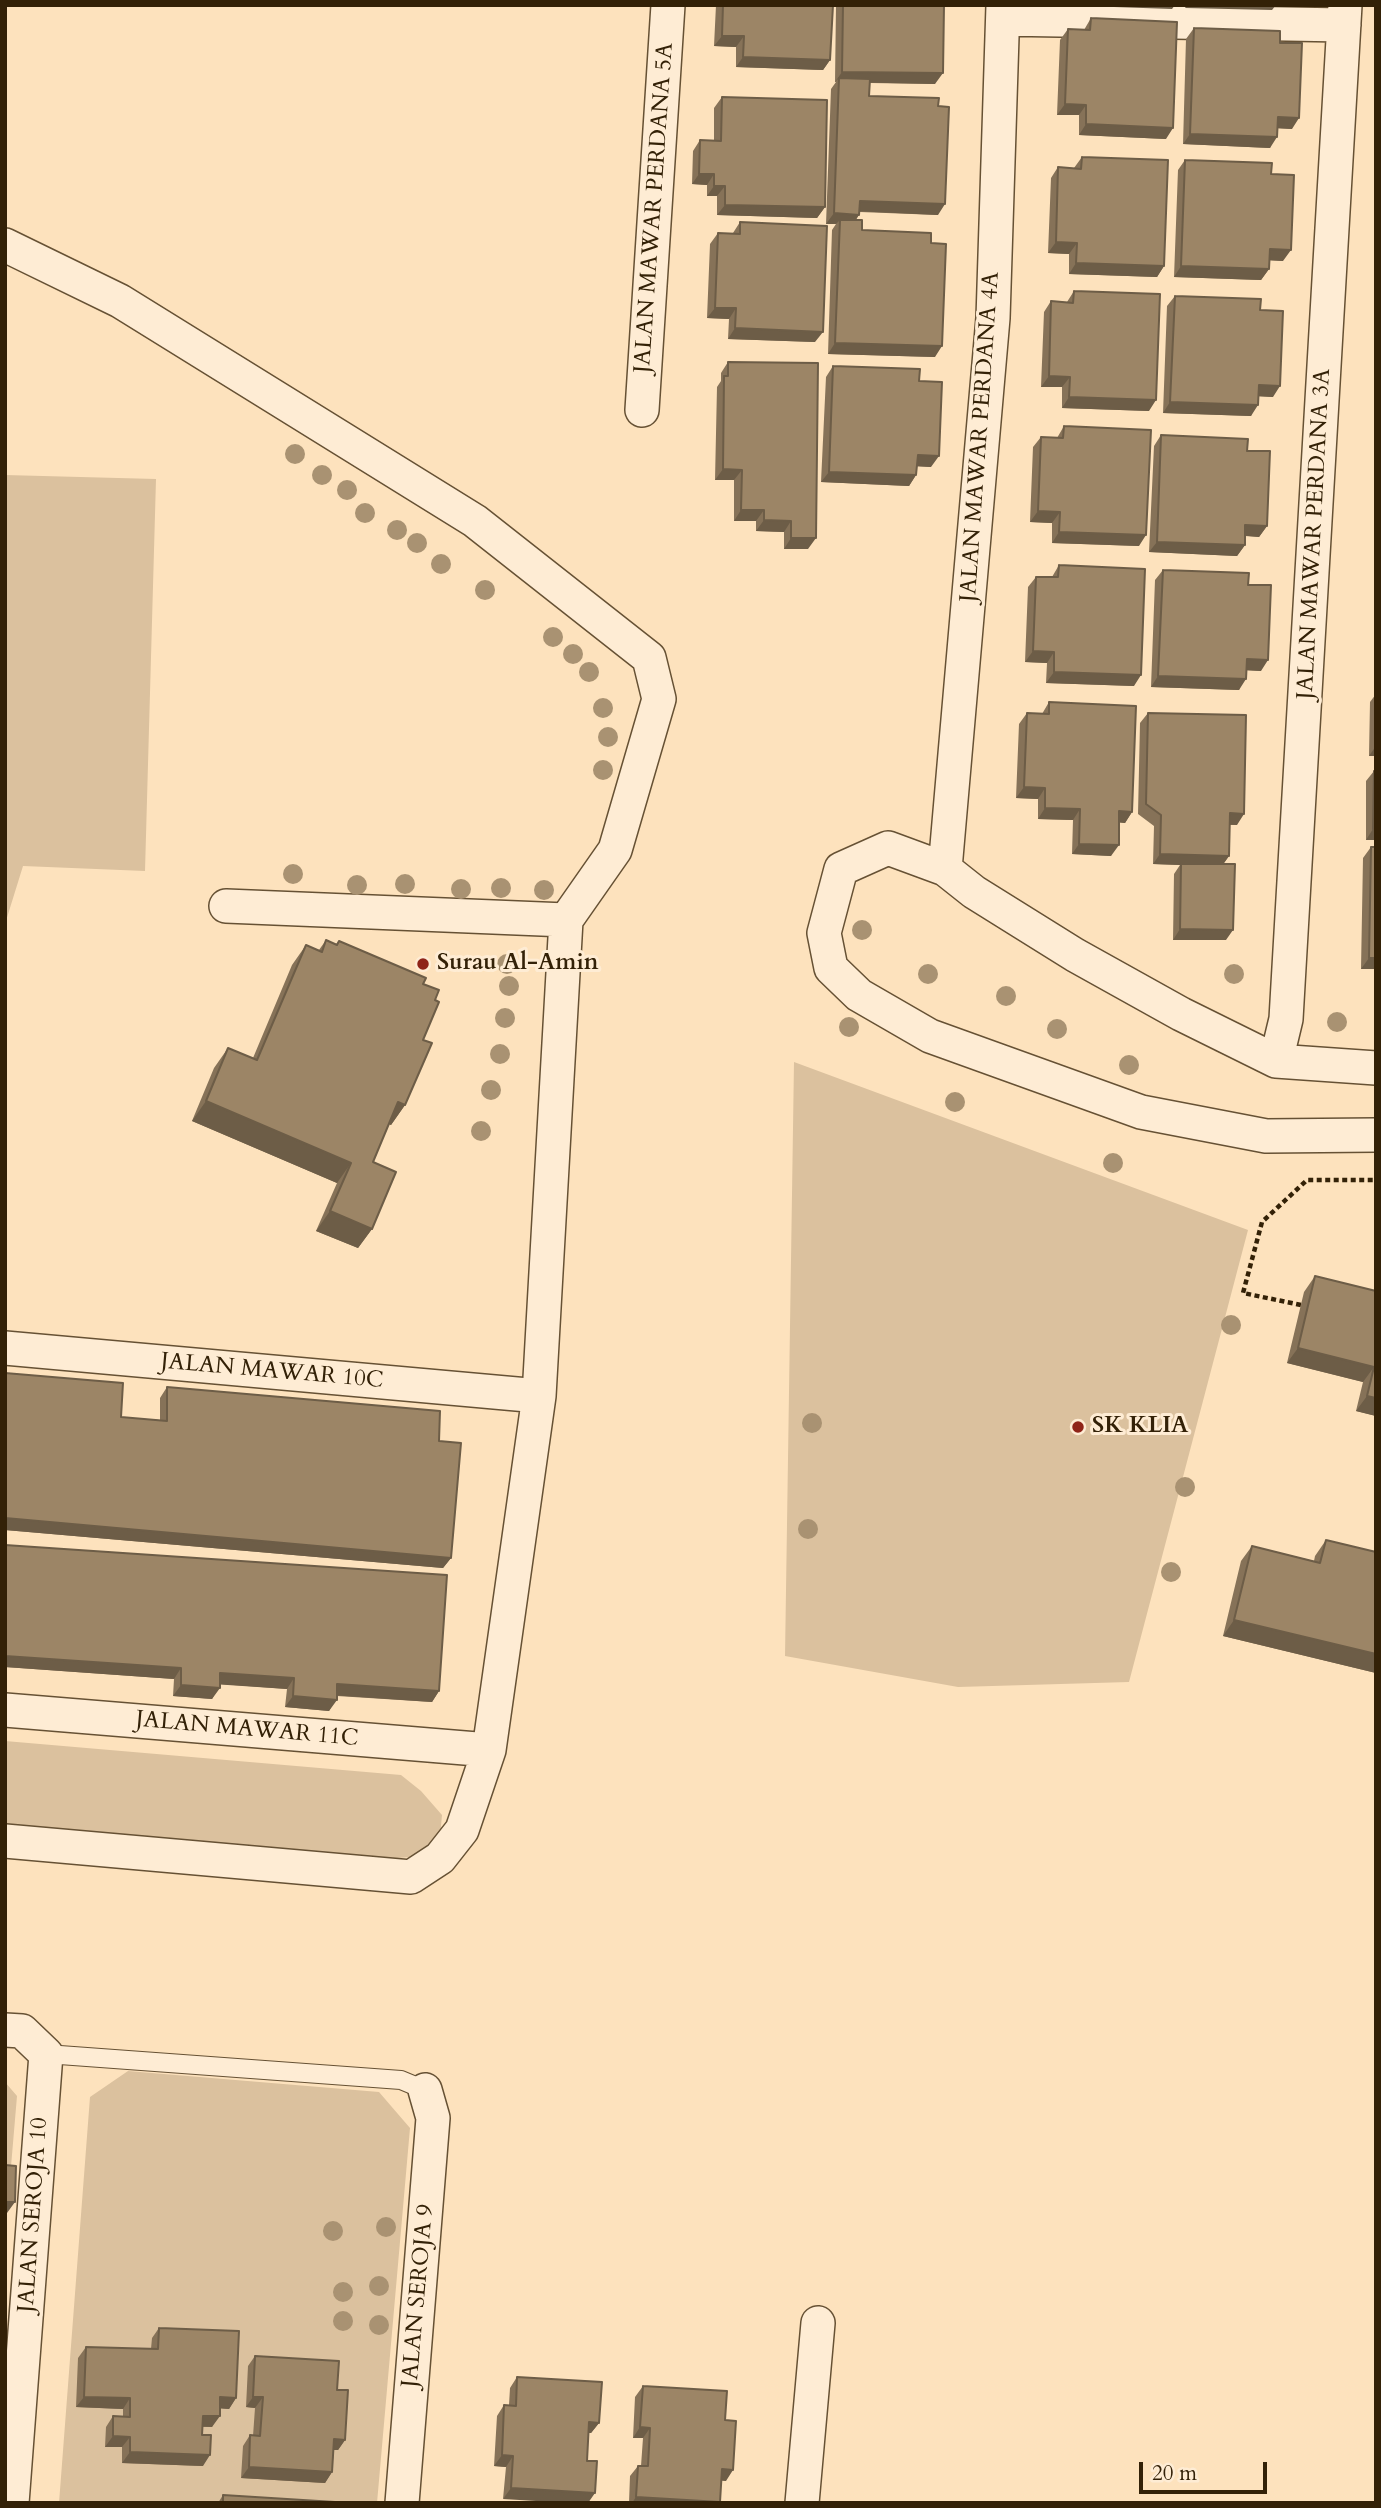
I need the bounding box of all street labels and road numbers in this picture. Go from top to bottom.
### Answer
street label: JALAN MAWAR PERDANA 5A [630,42,680,374]
street label: JALAN MAWAR PERDANA 4A [956,271,1006,603]
street label: JALAN MAWAR PERDANA 3A [1293,368,1337,700]
street label: JALAN MAWAR 10C [160,1349,384,1395]
street label: JALAN MAWAR 11C [135,1707,359,1753]
street label: JALAN SEROJA 10 [13,2116,55,2314]
street label: JALAN SEROJA 9 [397,2203,441,2389]

